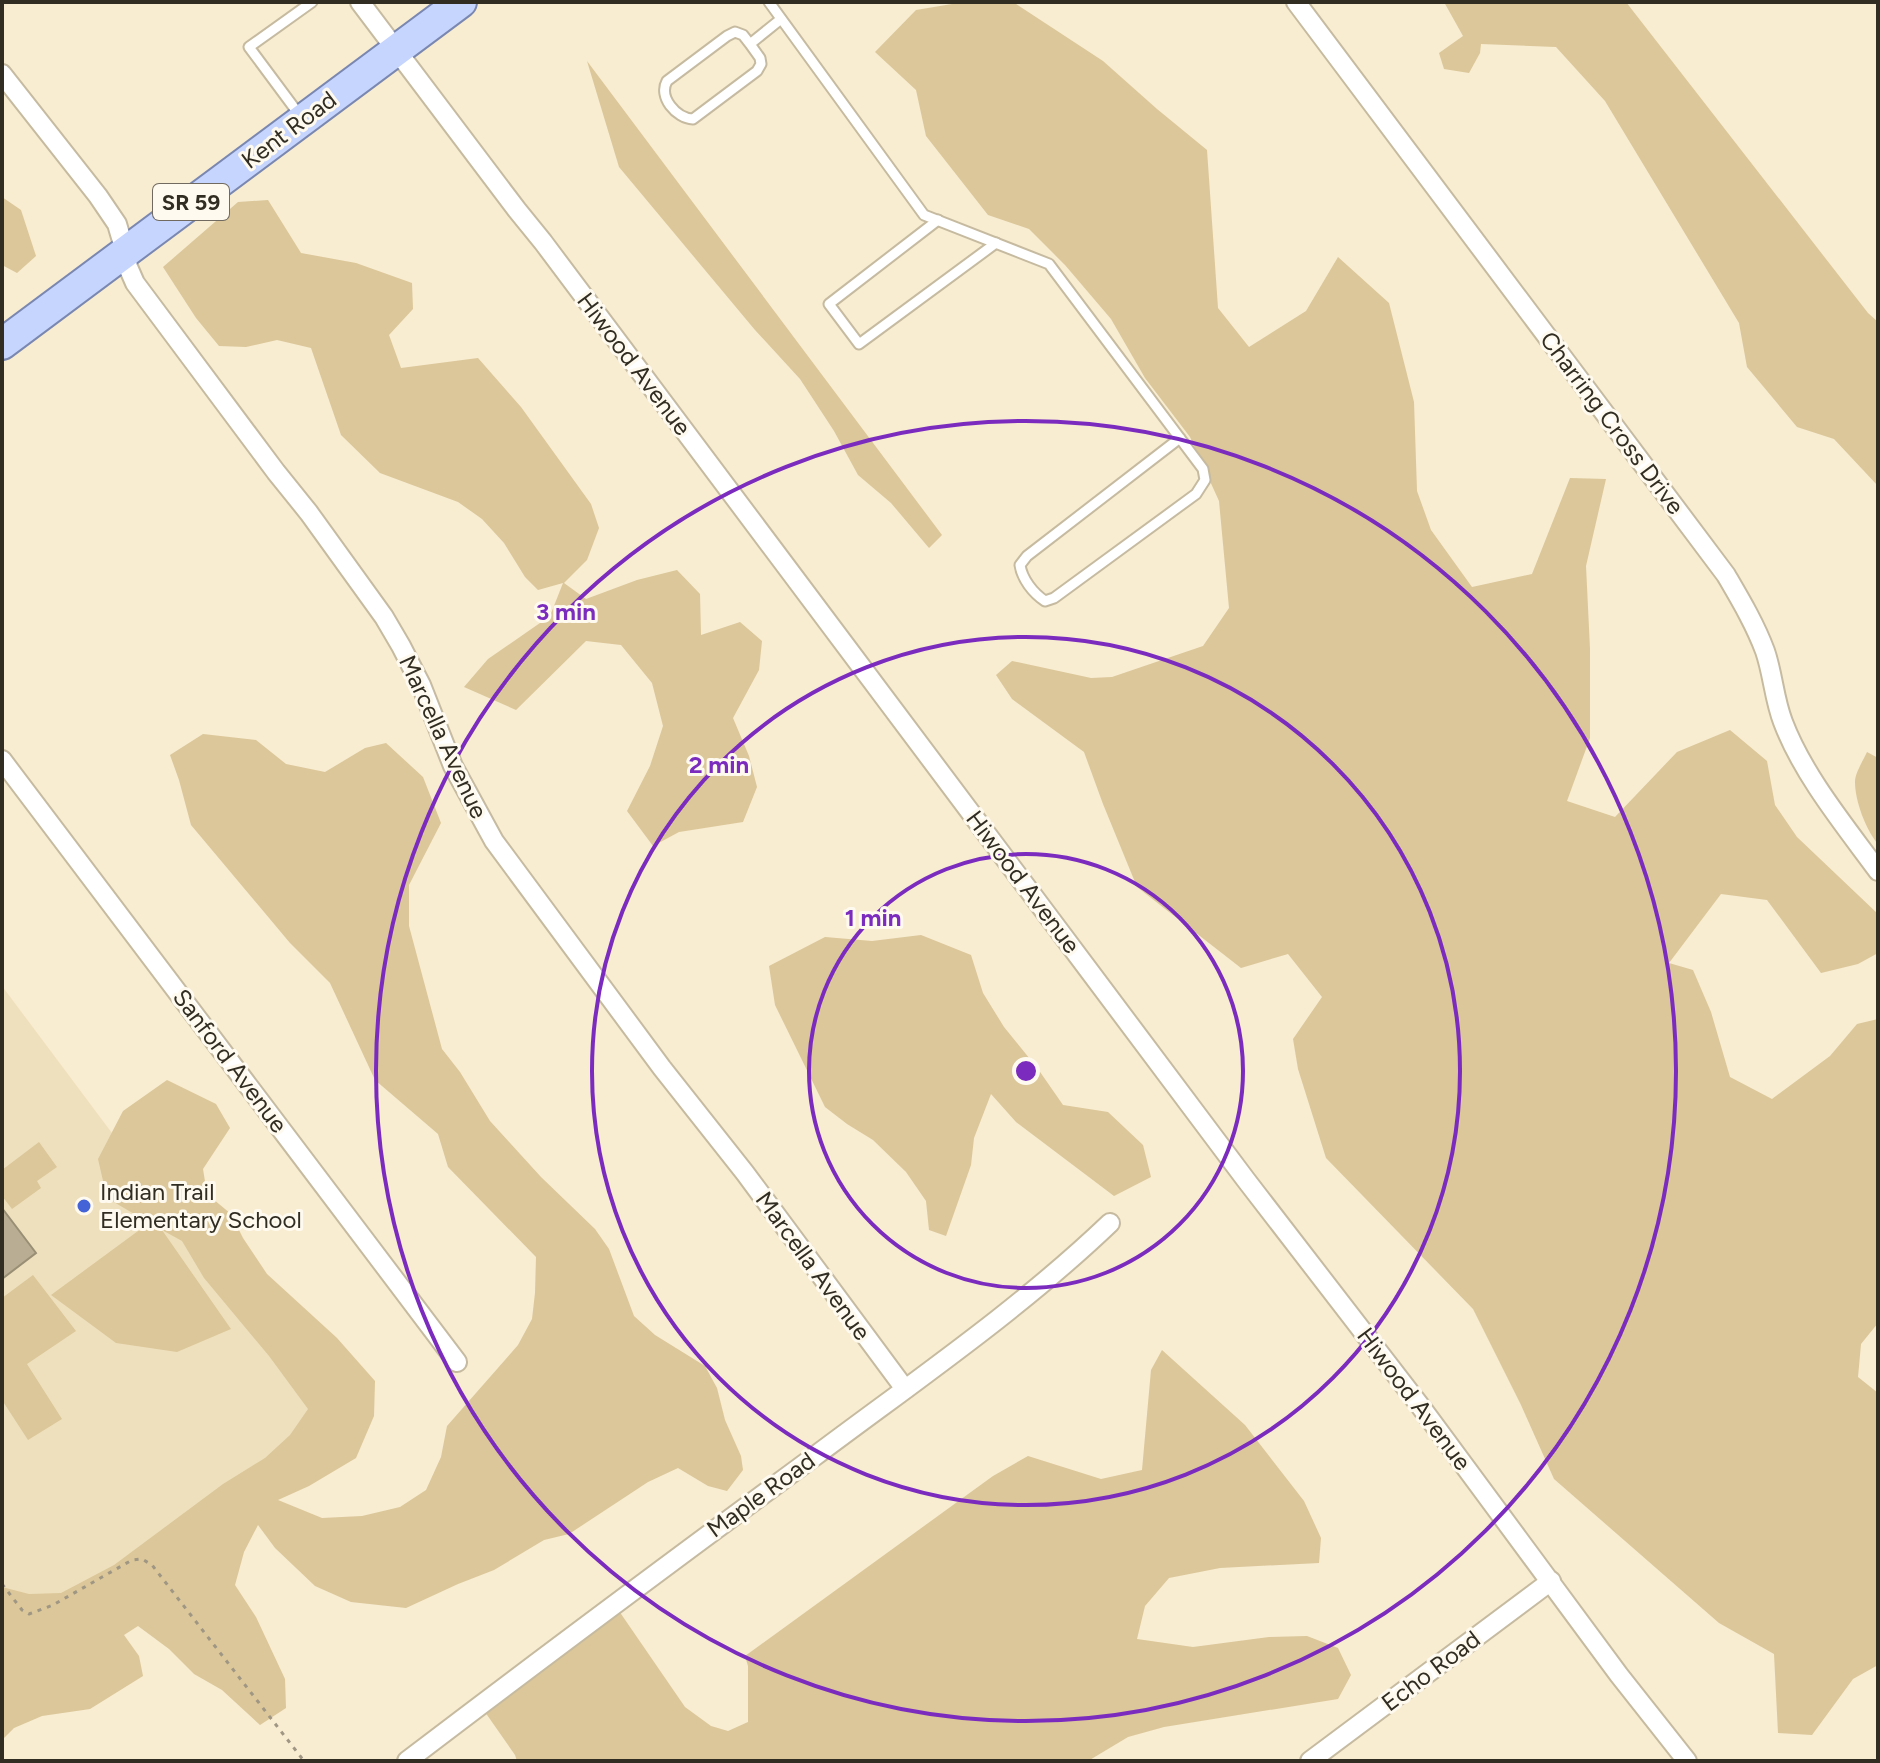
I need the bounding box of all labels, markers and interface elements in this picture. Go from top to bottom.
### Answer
street label: Kent Road [236,85,342,175]
road number: SR 59 [153,184,229,220]
street label: Hiwood Avenue [571,287,697,441]
street label: Charring Cross Drive [1534,326,1691,520]
text: 3 min [536,597,596,626]
street label: Marcella Avenue [393,651,494,823]
text: 2 min [689,750,749,779]
street label: Hiwood Avenue [960,805,1086,959]
text: 1 min [845,903,901,932]
street label: Sanford Avenue [167,983,294,1138]
centre of rings [1012,1057,1040,1085]
place label: Indian Trail Elementary School [100,1177,302,1234]
street label: Marcella Avenue [750,1186,877,1346]
marker: Indian Trail Elementary School [75,1197,93,1215]
street label: Hiwood Avenue [1351,1322,1477,1476]
street label: Maple Road [701,1446,820,1543]
street label: Echo Road [1376,1624,1486,1717]

